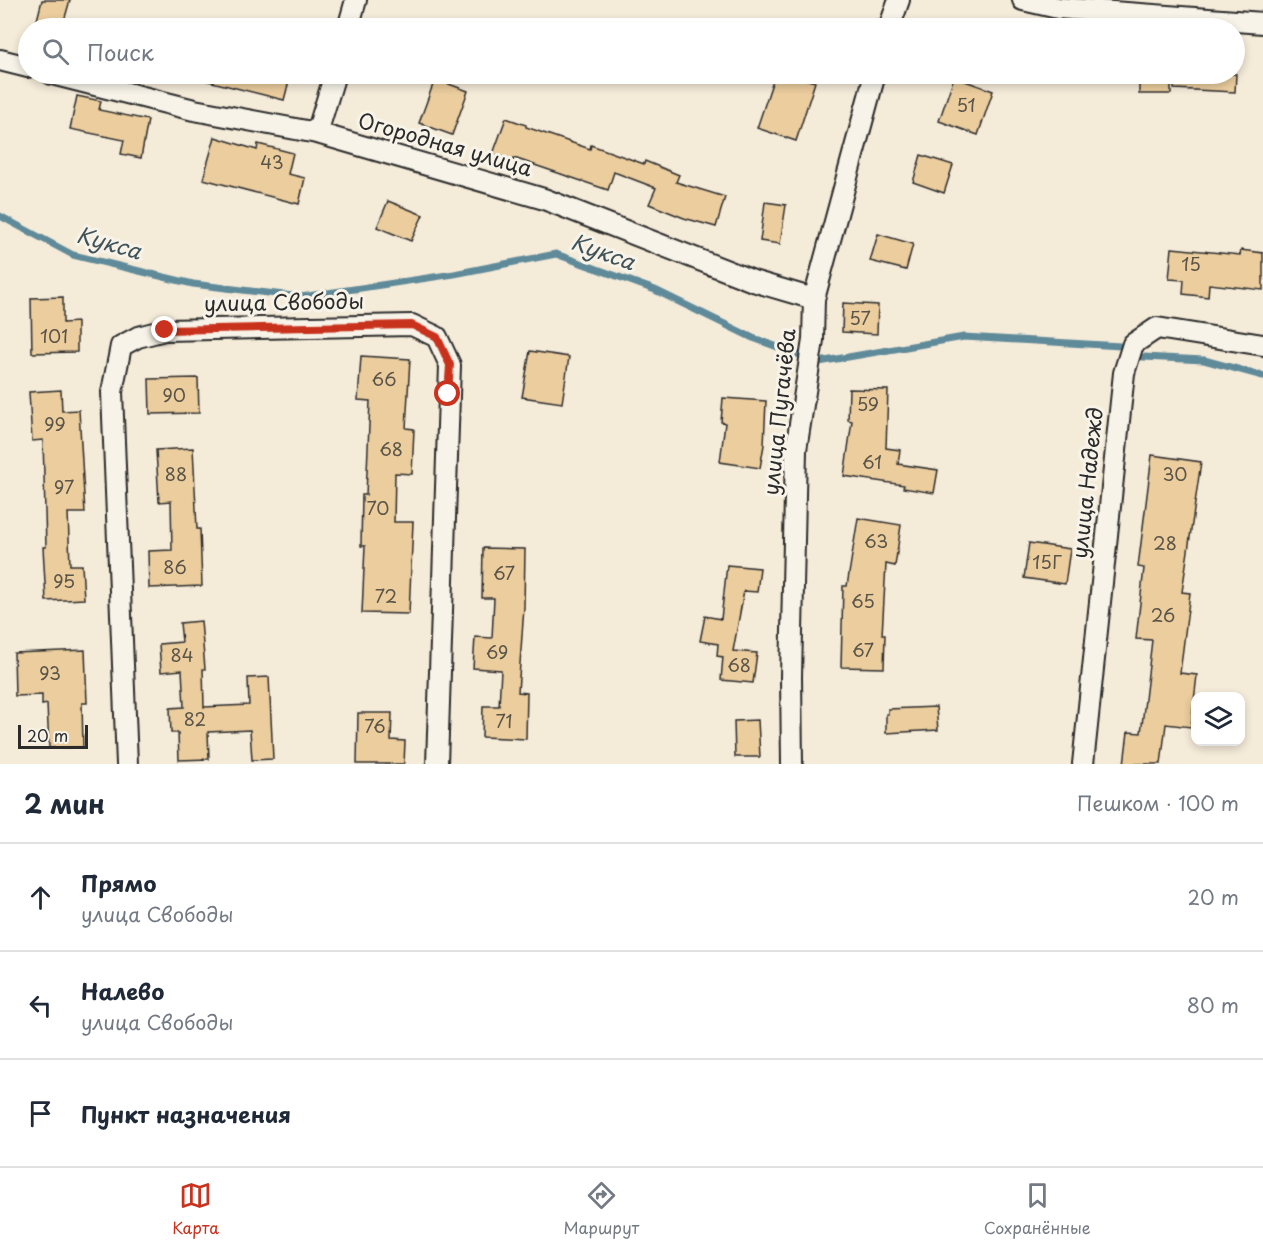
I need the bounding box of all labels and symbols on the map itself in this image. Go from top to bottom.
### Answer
house number: 51 [956,91,976,118]
street label: Огородная улица [355,103,537,183]
house number: 43 [260,148,284,175]
water label: Кукса [73,217,147,267]
water label: Кукса [567,224,641,278]
house number: 15 [1181,250,1201,277]
street label: улица Свободы [204,284,364,318]
house number: 57 [849,304,871,331]
route end [151,316,177,342]
house number: 101 [40,322,68,349]
street label: улица Пугачёва [753,327,803,497]
house number: 66 [372,365,396,392]
route start [434,380,460,406]
house number: 90 [162,381,186,408]
house number: 59 [857,390,879,417]
street label: улица Надежд [1062,405,1110,560]
house number: 99 [44,410,66,437]
house number: 68 [379,435,403,462]
house number: 61 [862,448,882,475]
house number: 88 [165,460,187,487]
house number: 30 [1162,460,1188,487]
house number: 97 [54,473,74,500]
house number: 70 [367,494,389,521]
house number: 63 [864,527,888,554]
house number: 28 [1153,529,1177,556]
house number: 15Г [1032,548,1062,575]
house number: 86 [163,553,187,580]
house number: 67 [493,559,515,586]
house number: 95 [53,567,75,594]
house number: 72 [375,582,397,609]
house number: 65 [851,587,875,614]
house number: 26 [1151,601,1175,628]
house number: 67 [852,636,874,663]
house number: 69 [486,638,508,665]
house number: 84 [170,641,194,668]
house number: 68 [727,651,751,678]
house number: 93 [39,659,61,686]
house number: 82 [184,705,206,732]
house number: 71 [496,707,512,734]
house number: 76 [364,712,386,739]
scale bar [18,722,88,750]

